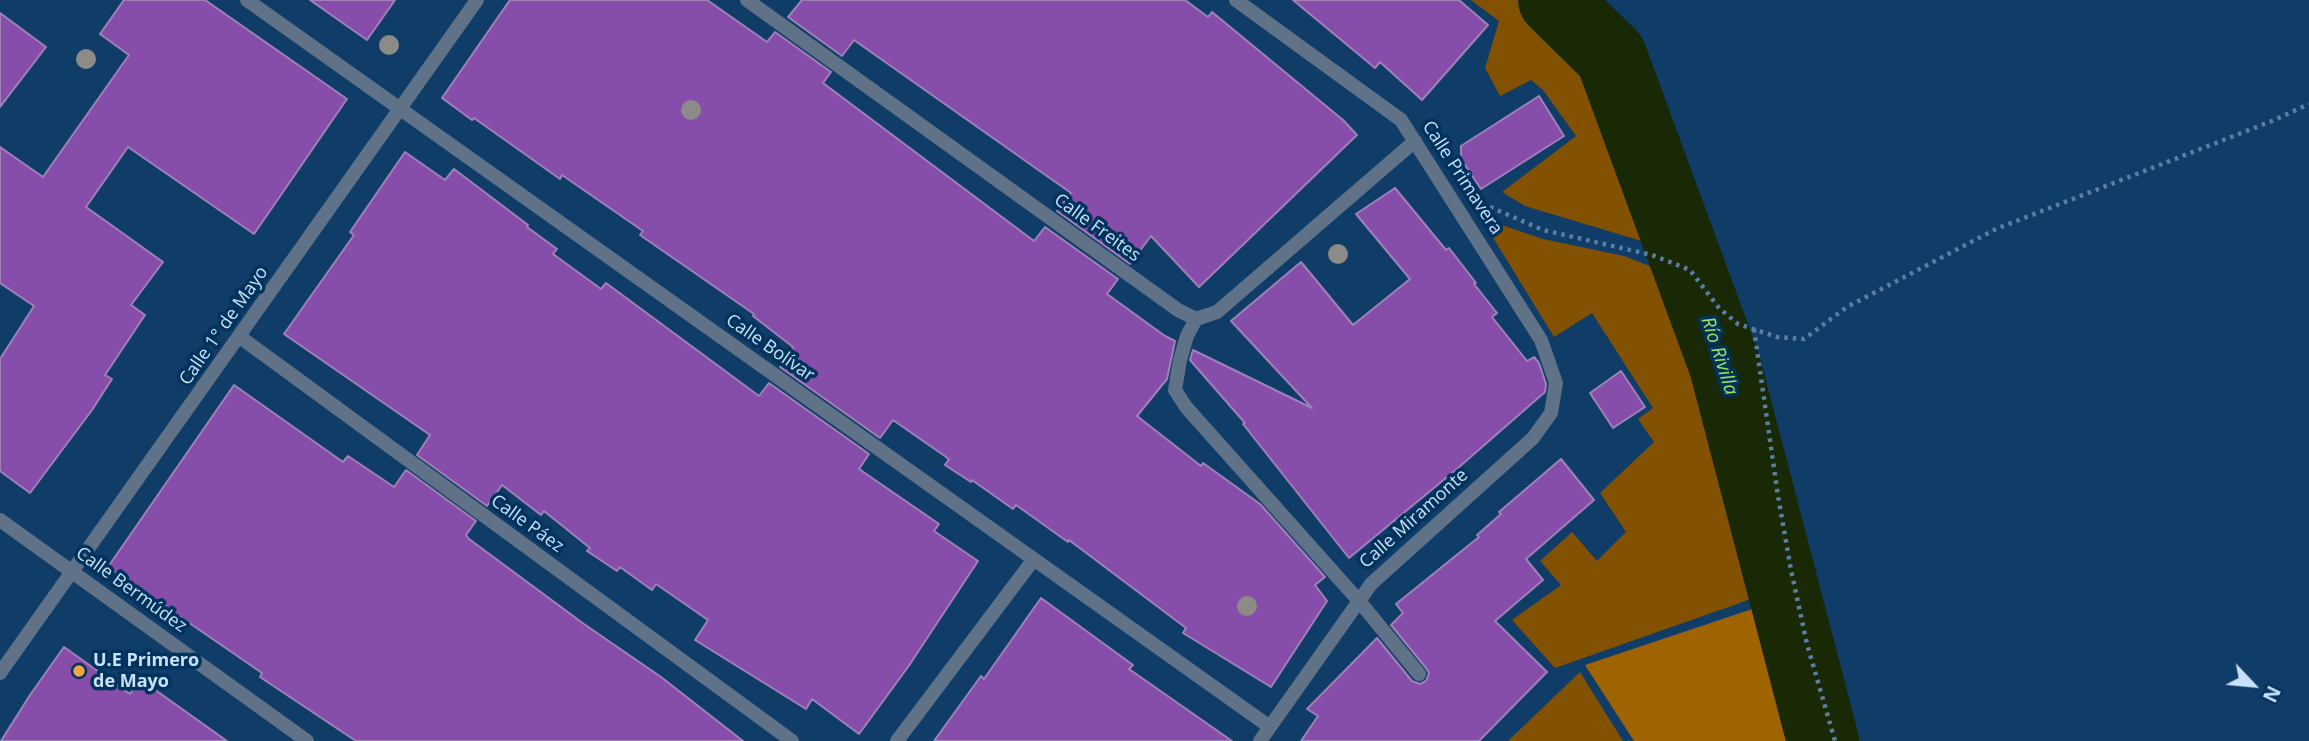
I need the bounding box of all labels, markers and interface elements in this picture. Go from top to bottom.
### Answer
street label: Calle Primavera [1417,117,1507,239]
street label: Calle Freites [1050,189,1144,267]
street label: Calle 1° de Mayo [175,263,273,389]
street label: Calle Bolívar [722,310,818,386]
water label: Río Rivilla [1696,314,1742,398]
street label: Calle Miramonte [1355,465,1473,573]
street label: Calle Páez [486,490,568,558]
street label: Calle Bermúdez [71,543,191,637]
place label: U.E Primero de Mayo [93,650,199,692]
north arrow [2218,650,2288,720]
marker: U.E Primero de Mayo [71,663,87,679]
text: N [2257,682,2287,707]

